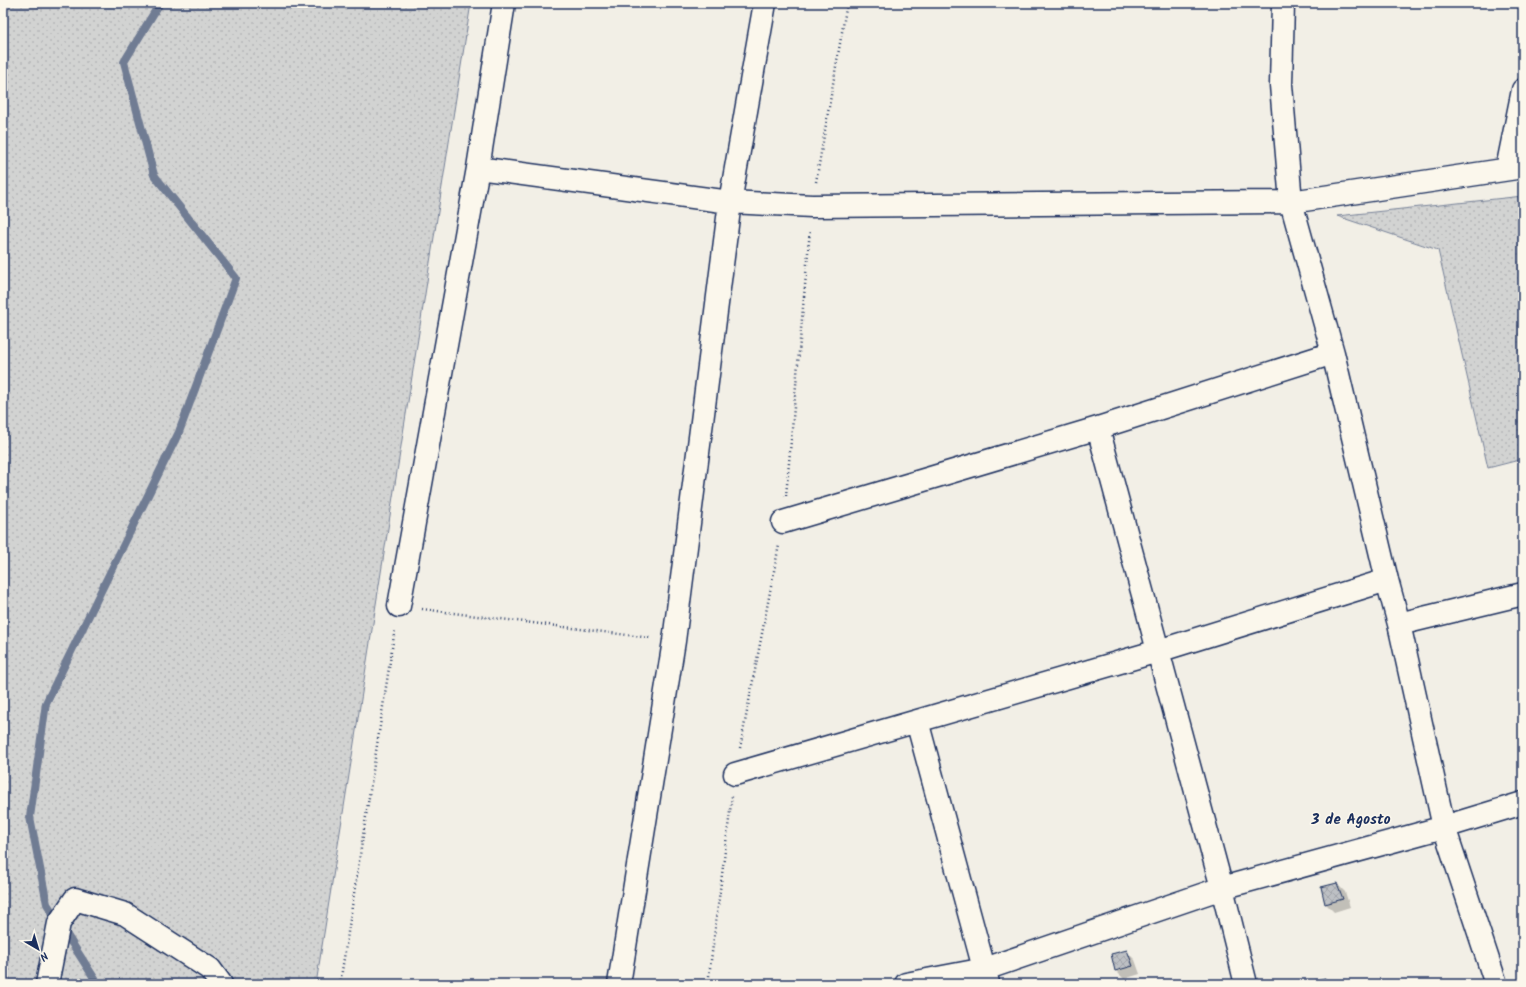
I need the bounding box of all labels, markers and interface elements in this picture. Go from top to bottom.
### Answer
district label: 3 de Agosto [1310,808,1391,832]
north arrow [18,929,58,969]
text: N [35,947,52,965]

